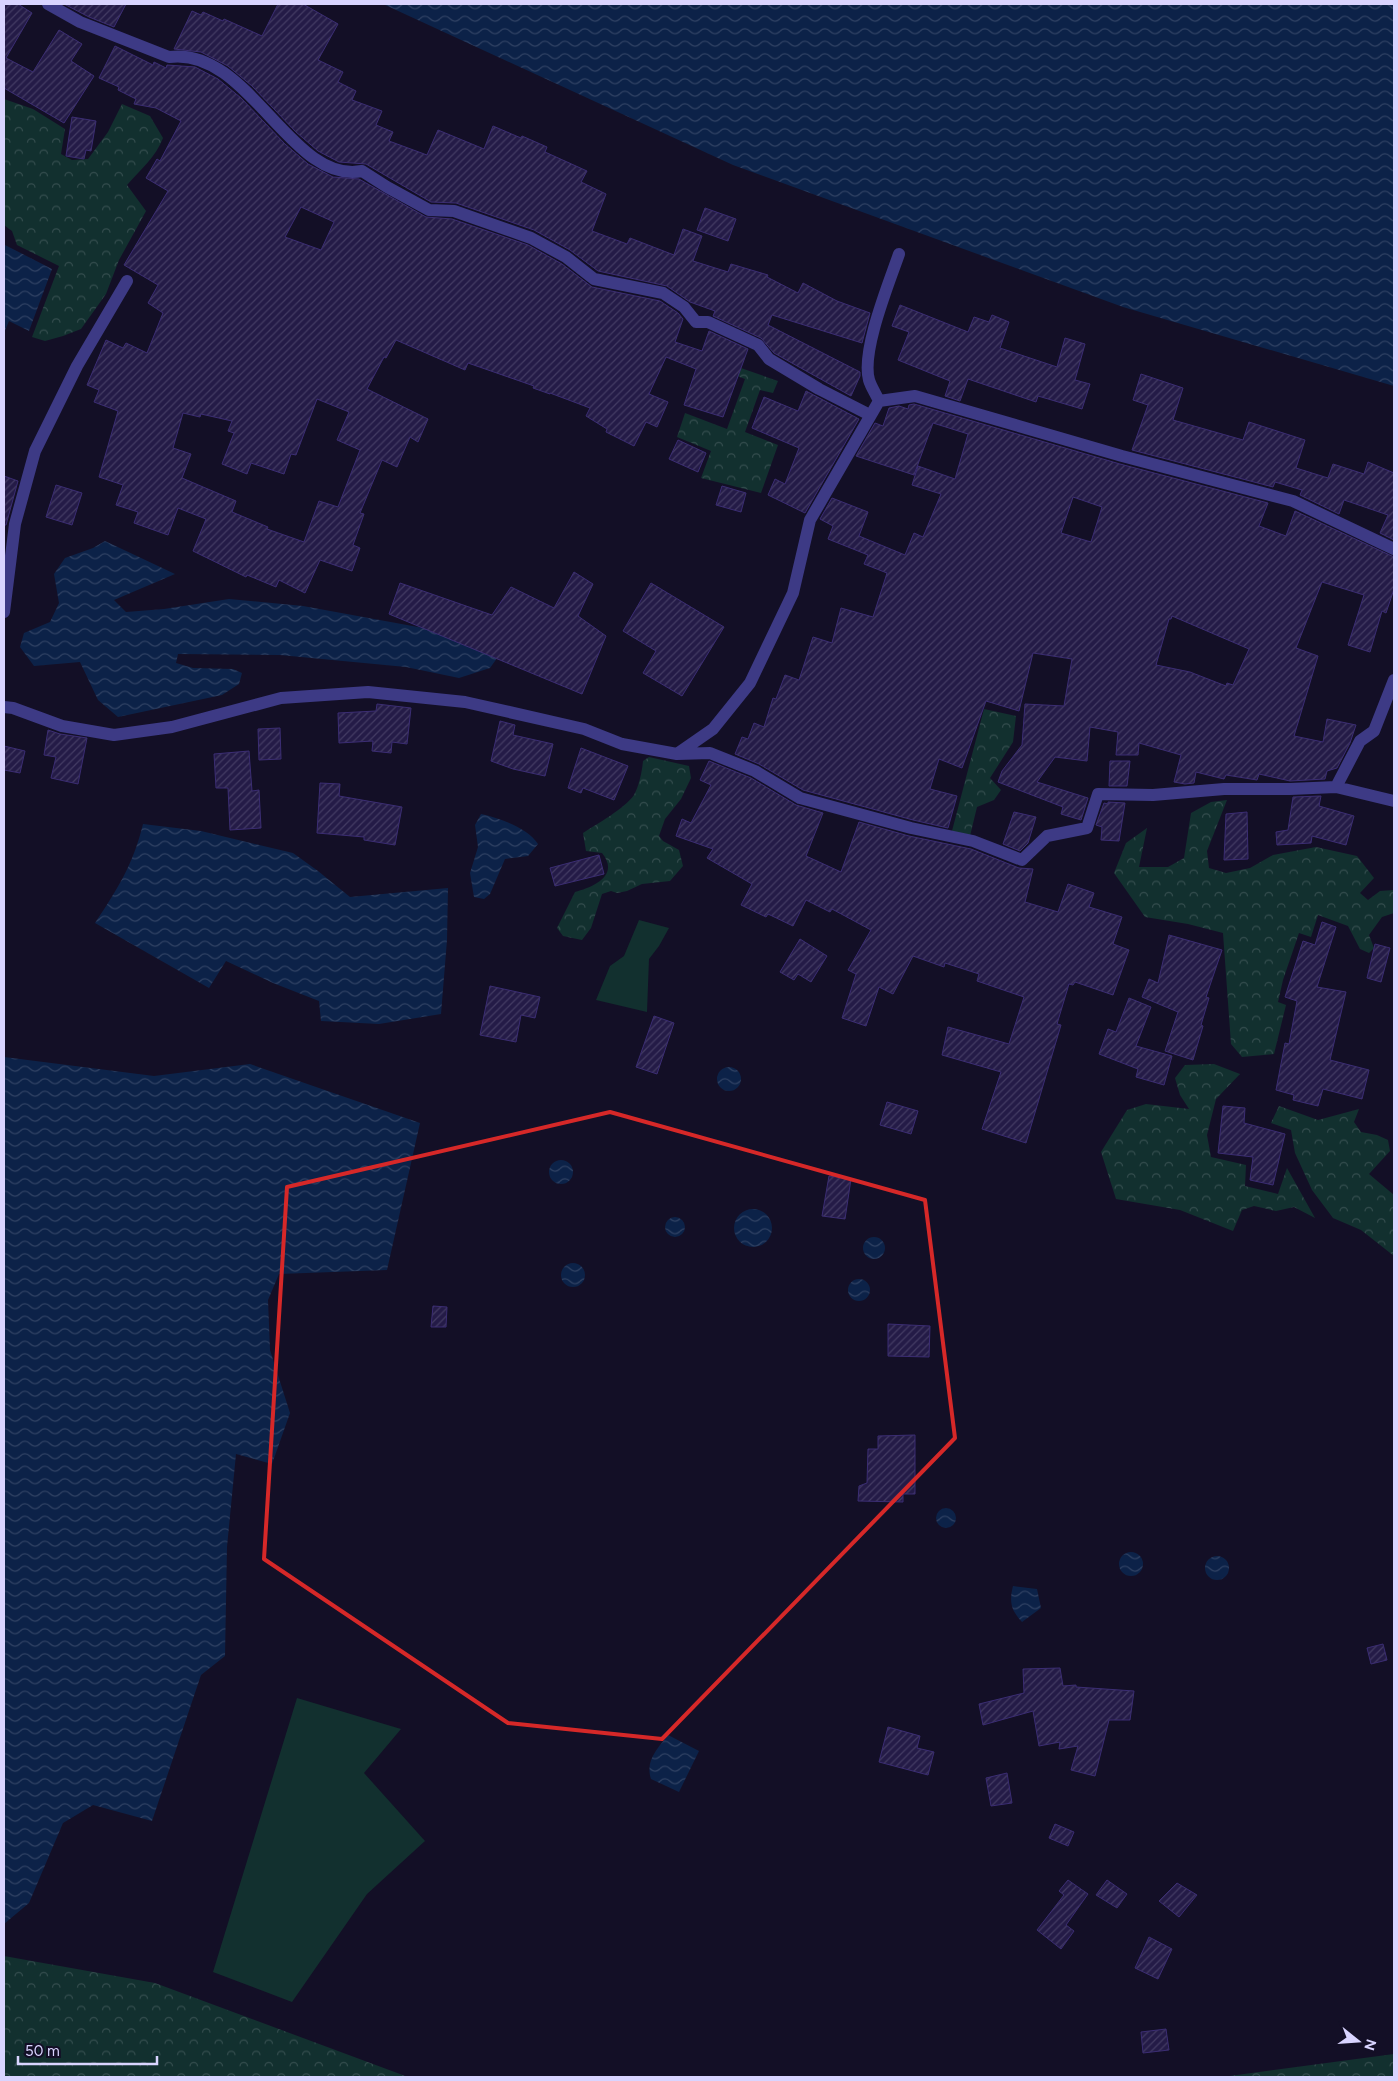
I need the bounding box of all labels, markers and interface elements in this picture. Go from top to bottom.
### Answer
north arrow [1333,2016,1383,2066]
scale bar [18,2034,156,2066]
text: N [1360,2037,1380,2052]
text: 50 m [25,2042,60,2060]

